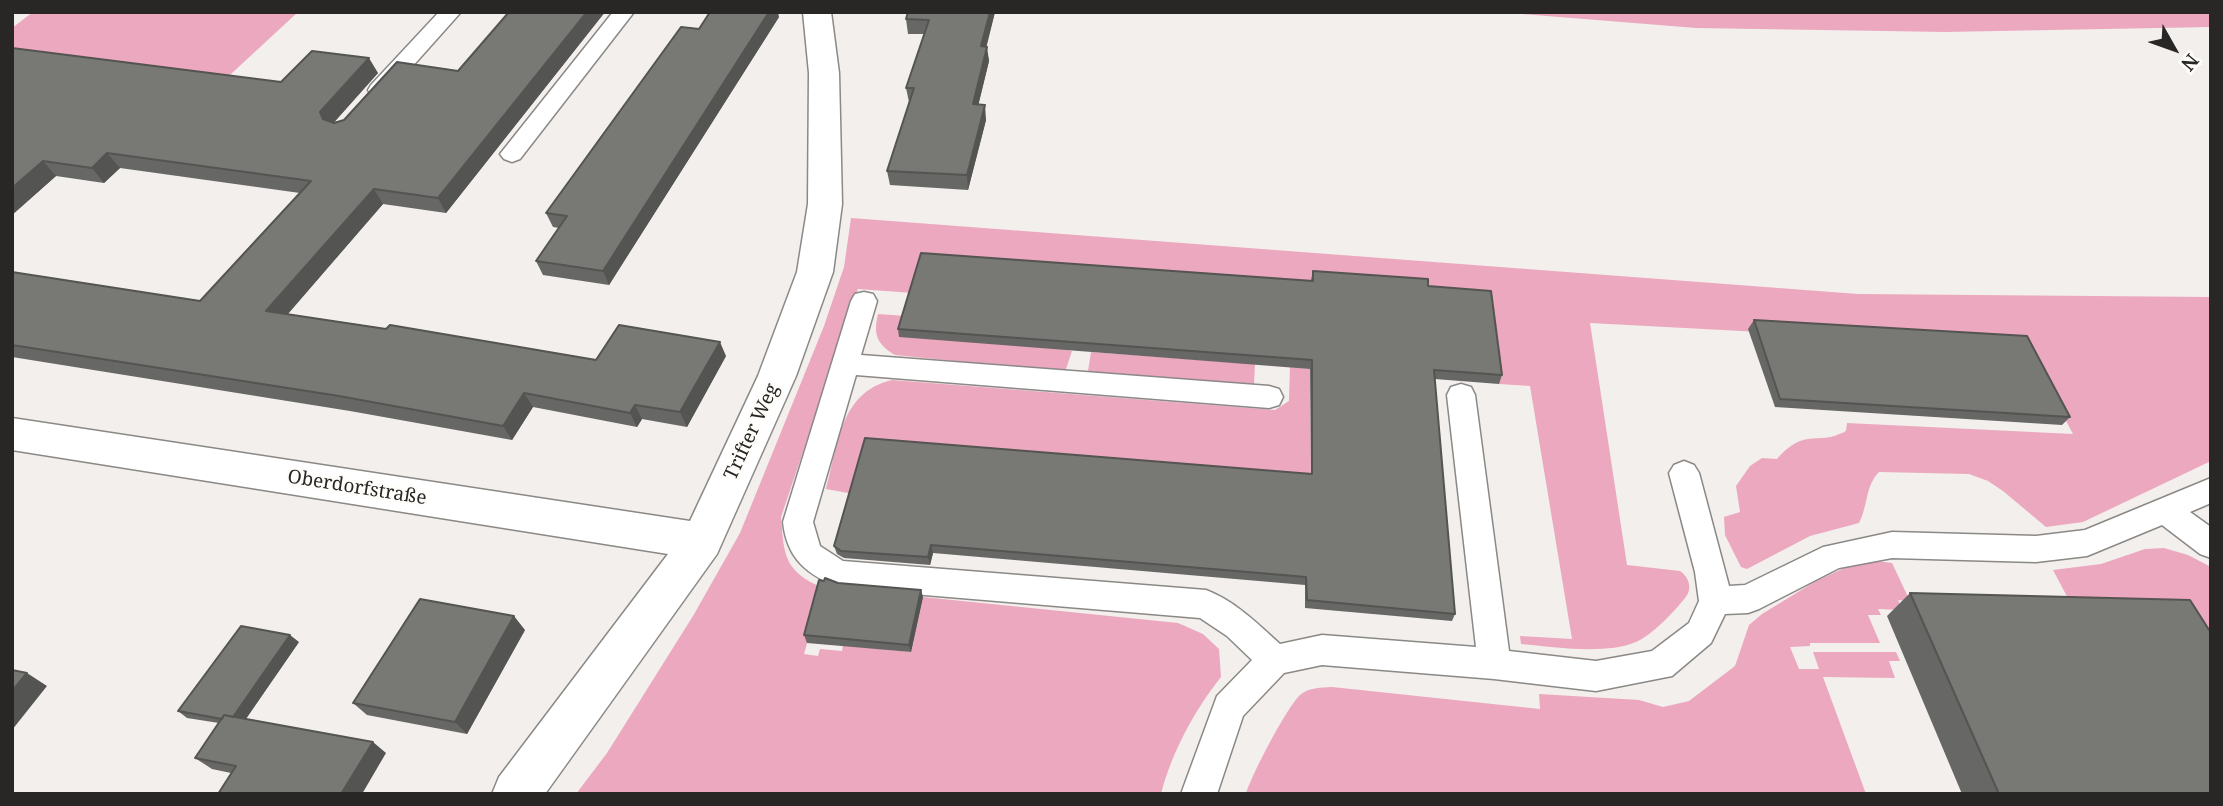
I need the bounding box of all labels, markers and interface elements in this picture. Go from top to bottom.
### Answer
north arrow [2139,14,2209,84]
text: N [2175,48,2205,77]
street label: Trifter Weg [720,380,784,484]
street label: Oberdorfstraße [286,466,428,510]

